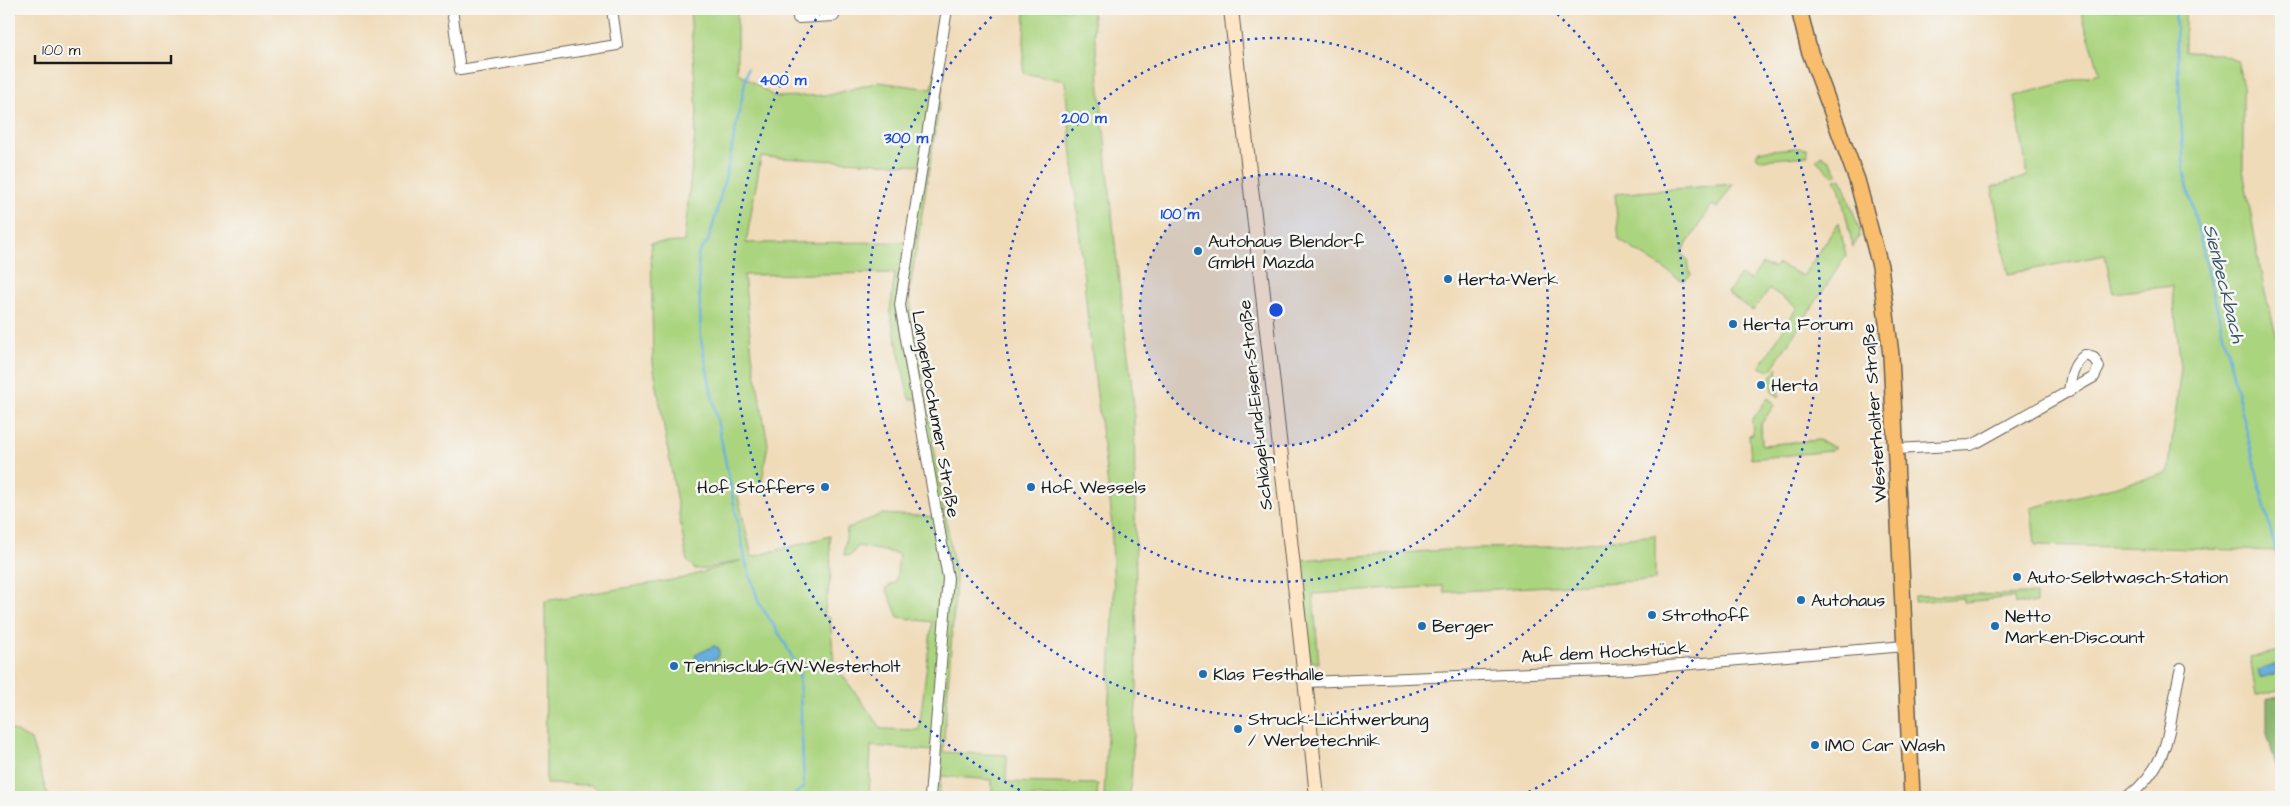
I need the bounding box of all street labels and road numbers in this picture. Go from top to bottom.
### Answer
street label: Schlägel-und-Eisen-Straße [1232,298,1280,511]
street label: Langenbochumer Straße [904,309,966,520]
street label: Westerholter Straße [1856,322,1893,503]
street label: Auf dem Hochstück [1520,636,1690,669]

